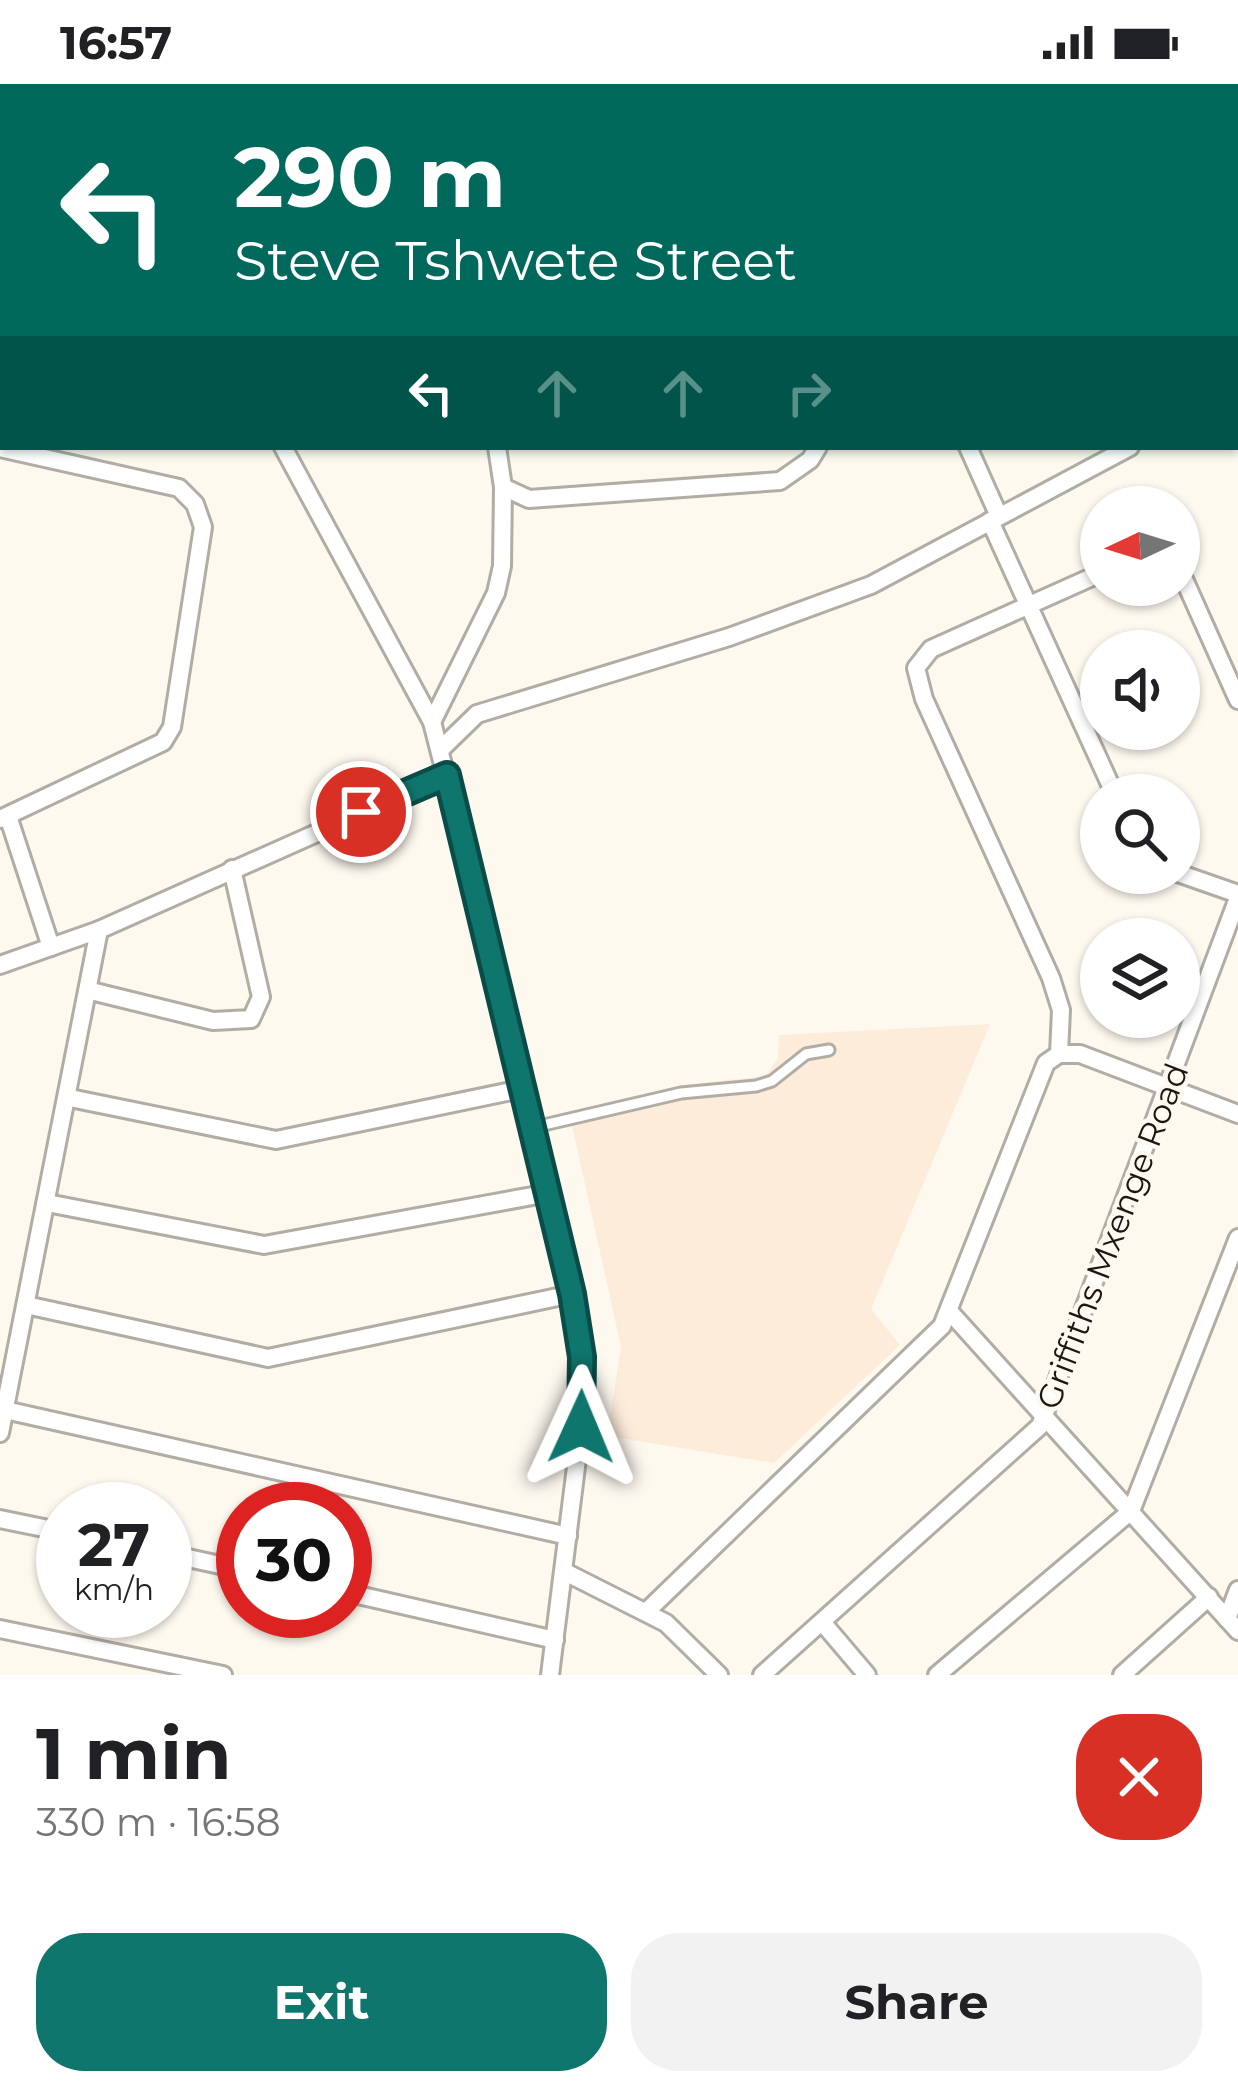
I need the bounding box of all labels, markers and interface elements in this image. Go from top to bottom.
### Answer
text: 16:57 [60,15,172,70]
text: 290 m [234,126,506,228]
icon: left [36,132,192,288]
text: Steve Tshwete Street [234,228,797,294]
icon: left [398,360,464,426]
icon: ahead [524,360,590,426]
icon: ahead [650,360,716,426]
icon: right [776,360,842,426]
north arrow [1080,486,1200,606]
map controls [1080,486,1200,1038]
button: sound [1080,630,1200,750]
pin [310,761,412,863]
button: search [1080,774,1200,894]
icon: arrive [328,779,394,845]
button: layers [1080,918,1200,1038]
street label: Griffiths Mxenge Road [1027,1057,1197,1415]
position arrow [518,1364,644,1490]
speed limit sign: 30 [216,1482,372,1638]
text: 27 [78,1508,150,1581]
text: km/h [74,1571,154,1608]
text: 1 min [36,1709,232,1797]
button: close [1076,1714,1202,1840]
text: 330 m · 16:58 [36,1798,281,1846]
button: Exit [36,1933,607,2071]
button: Share [631,1933,1202,2071]

